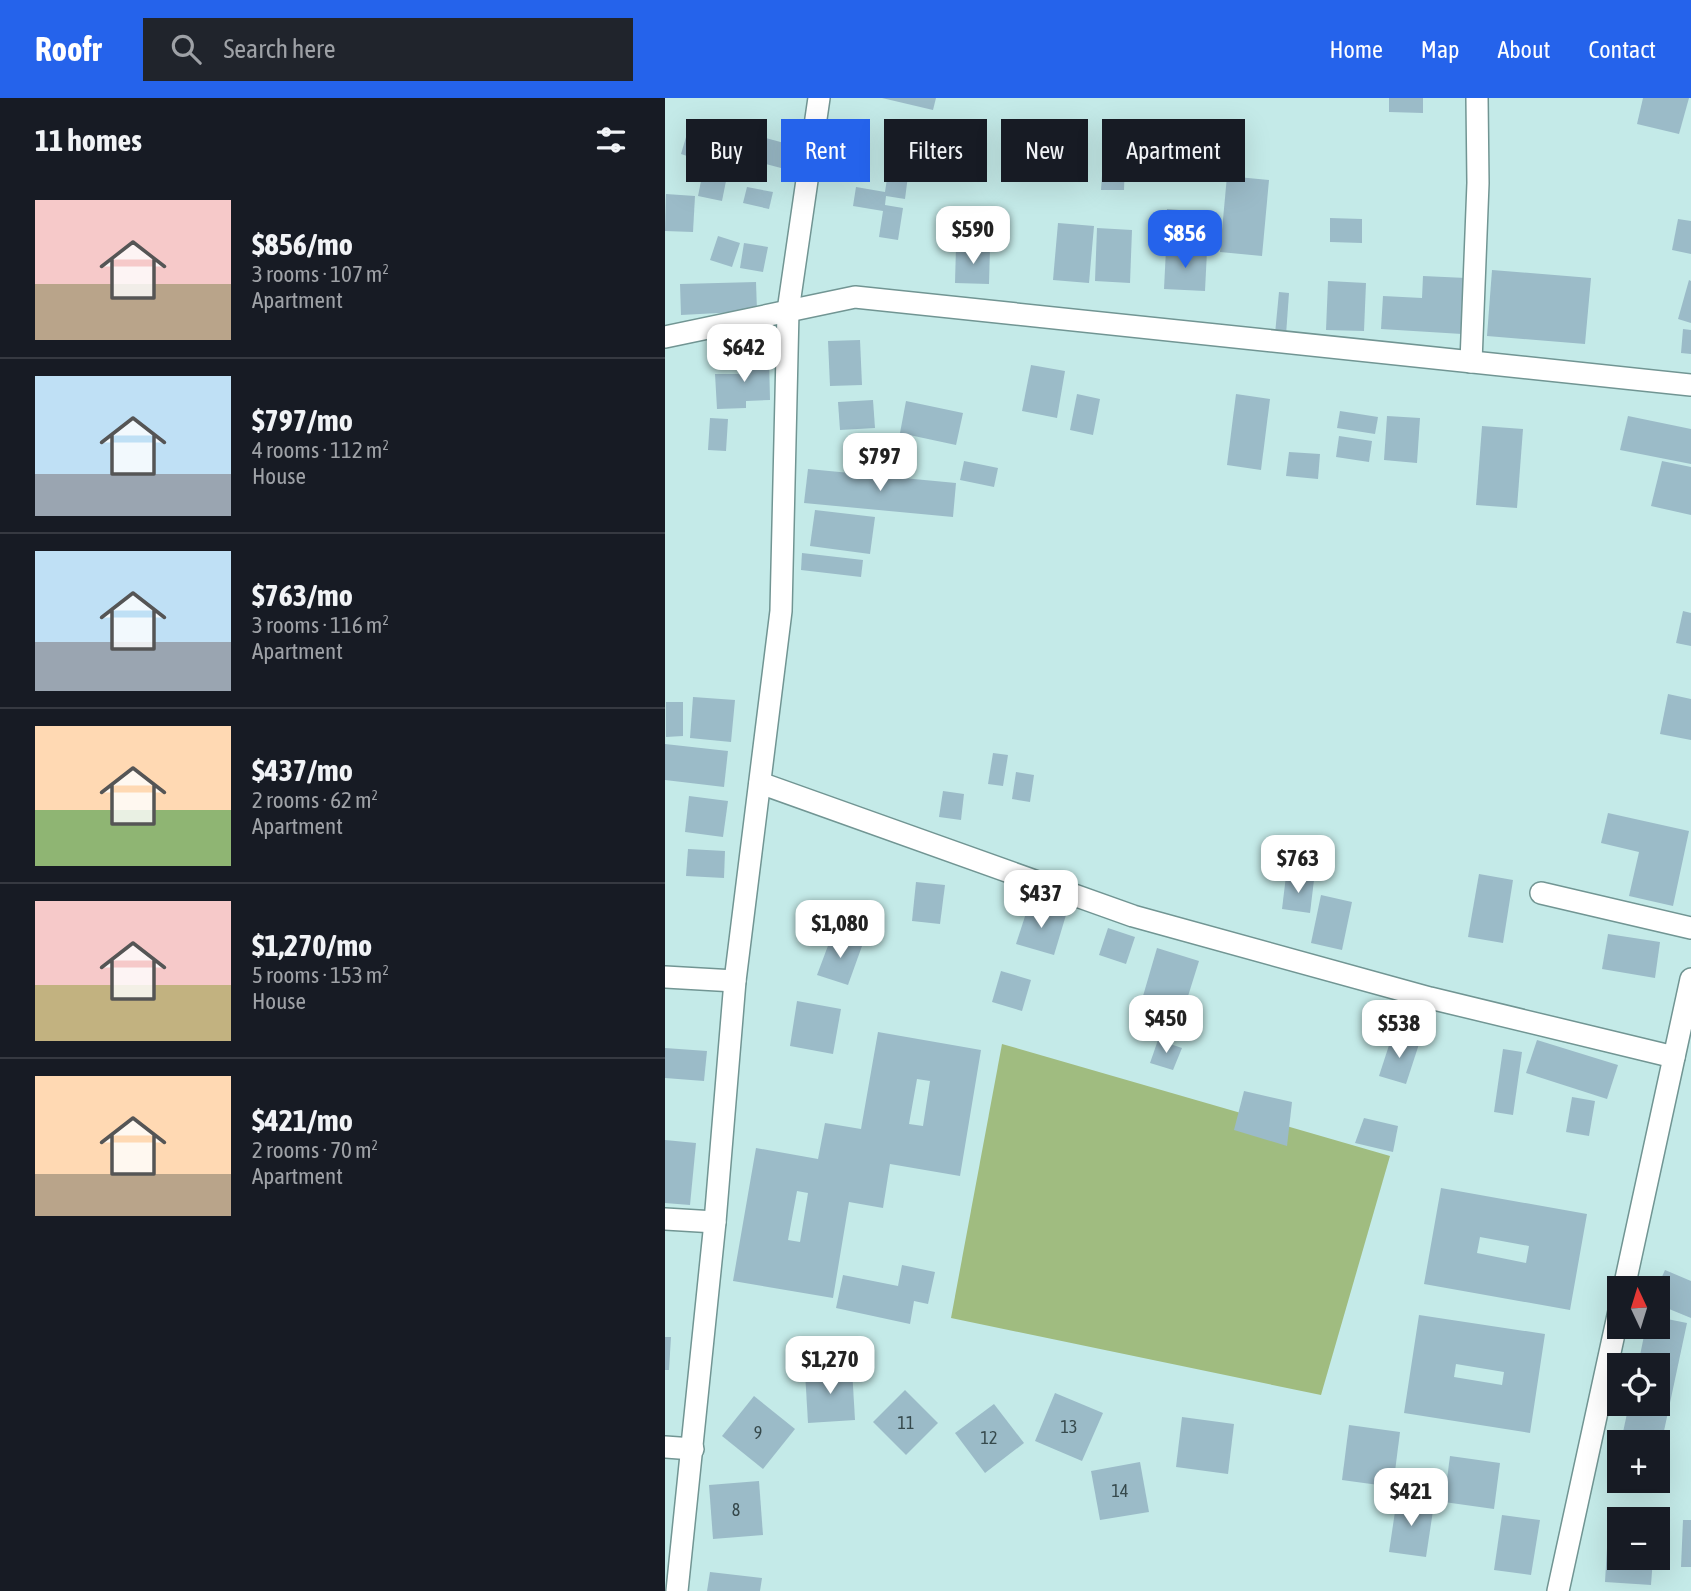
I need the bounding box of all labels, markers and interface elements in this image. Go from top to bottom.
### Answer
search box [143,18,633,81]
text: Roofr [35,30,101,68]
icon: search [167,30,205,68]
text: Search here [223,34,336,64]
text: Home [1329,36,1383,63]
text: Map [1421,36,1459,63]
text: About [1497,36,1550,63]
text: Contact [1588,36,1656,63]
chip: Buy [686,119,767,182]
chip: Rent [781,119,870,182]
chip: Filters [884,119,987,182]
chip: New [1001,119,1088,182]
chip: Apartment [1102,119,1245,182]
icon: filters [592,121,630,159]
text: 11 homes [35,123,142,157]
pin: $590 [932,206,1014,266]
pin: $856 [1144,211,1226,270]
text: $590 [952,216,994,242]
text: $856 [1164,220,1206,246]
text: $856/mo [252,227,353,261]
icon: home [91,228,175,312]
text: 3 rooms · 107 m² [252,261,389,287]
text: Apartment [252,287,343,313]
pin: $642 [703,324,785,384]
text: $642 [723,334,765,360]
text: $797/mo [252,403,353,437]
icon: home [91,404,175,488]
pin: $797 [839,434,921,493]
text: 4 rooms · 112 m² [252,437,389,463]
text: $797 [859,443,901,469]
text: House [252,463,306,489]
text: $763/mo [252,578,353,612]
icon: home [91,579,175,663]
text: 3 rooms · 116 m² [252,612,389,638]
text: Apartment [252,638,343,664]
text: $437/mo [252,753,353,787]
icon: home [91,754,175,838]
text: 2 rooms · 62 m² [252,787,378,813]
text: Apartment [252,813,343,839]
pin: $763 [1257,836,1339,895]
text: $763 [1277,845,1319,871]
pin: $437 [1000,870,1082,930]
text: $437 [1020,880,1062,906]
pin: $1,080 [783,900,897,960]
text: $1,080 [812,910,869,936]
text: $1,270/mo [252,928,372,962]
icon: home [91,929,175,1013]
text: 5 rooms · 153 m² [252,962,389,988]
text: House [252,988,306,1014]
pin: $450 [1125,996,1207,1055]
pin: $538 [1358,1000,1440,1060]
text: $450 [1145,1005,1187,1031]
text: $538 [1378,1010,1420,1036]
text: $421/mo [252,1103,353,1137]
icon: home [91,1104,175,1188]
text: 2 rooms · 70 m² [252,1137,378,1163]
text: Apartment [252,1163,343,1189]
north arrow [1607,1276,1669,1339]
map controls [1607,1276,1670,1570]
pin: $1,270 [773,1336,887,1396]
text: $1,270 [802,1346,859,1372]
button: locate [1607,1353,1670,1416]
house number: 11 [898,1412,914,1433]
house number: 13 [1061,1416,1077,1437]
house number: 9 [754,1422,762,1443]
house number: 12 [981,1427,997,1448]
button: + [1607,1430,1670,1493]
pin: $421 [1370,1468,1452,1528]
text: $421 [1390,1478,1432,1504]
house number: 14 [1112,1480,1128,1501]
house number: 8 [732,1499,740,1520]
button: − [1607,1507,1670,1570]

